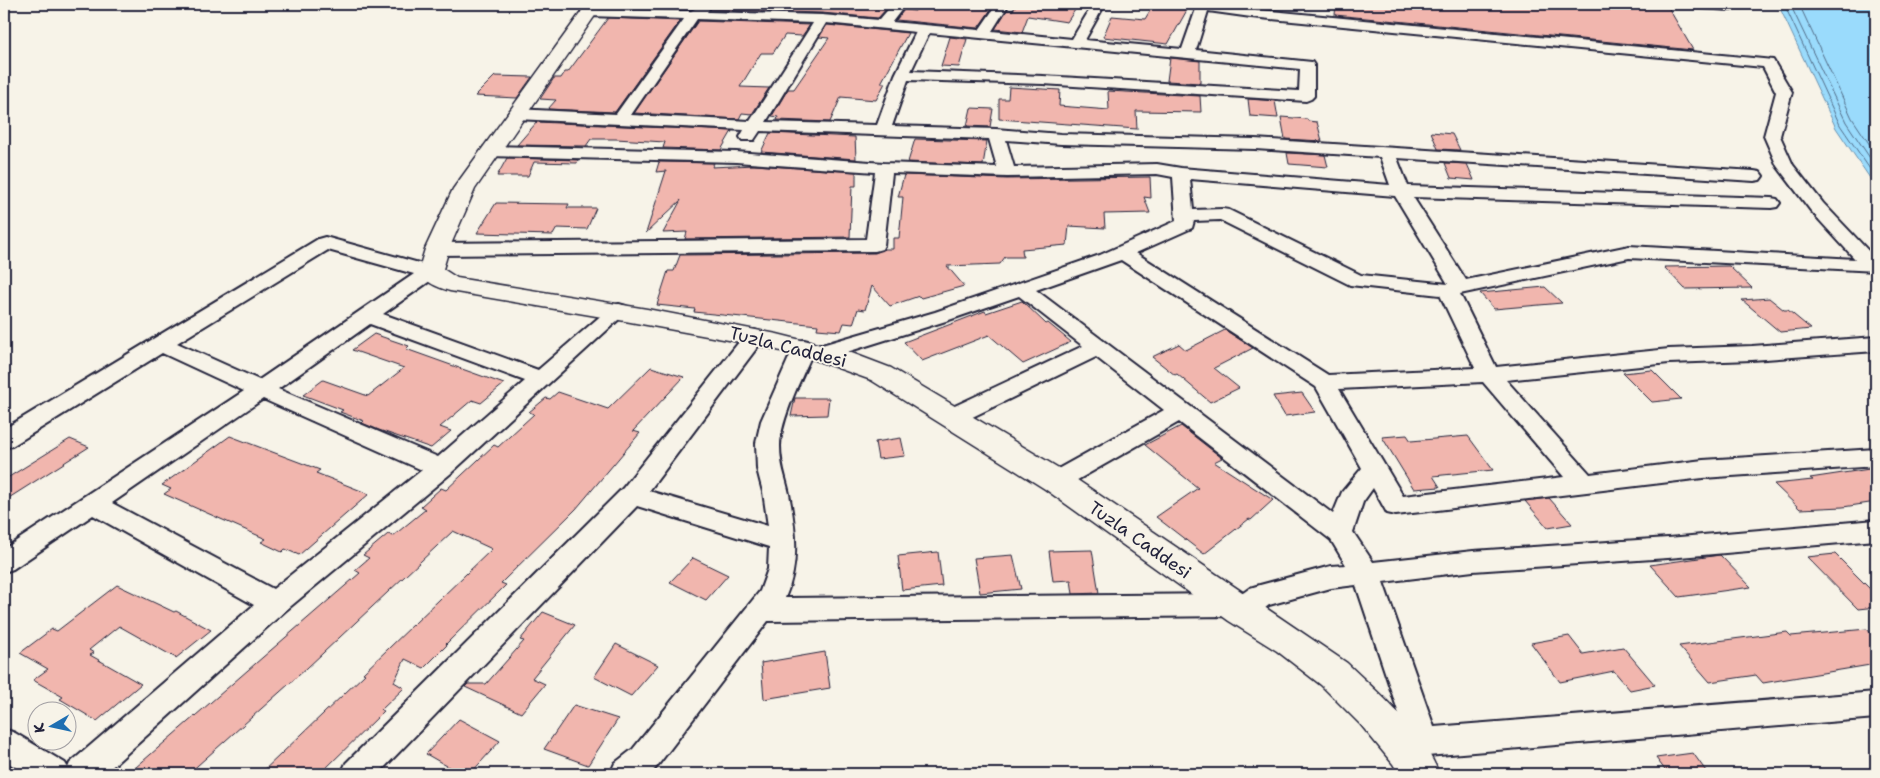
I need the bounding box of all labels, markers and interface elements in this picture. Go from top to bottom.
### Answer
street label: Tuzla Caddesi [727,321,849,373]
street label: Tuzla Caddesi [1084,496,1196,584]
north arrow [28,700,78,750]
text: K [29,721,49,734]

